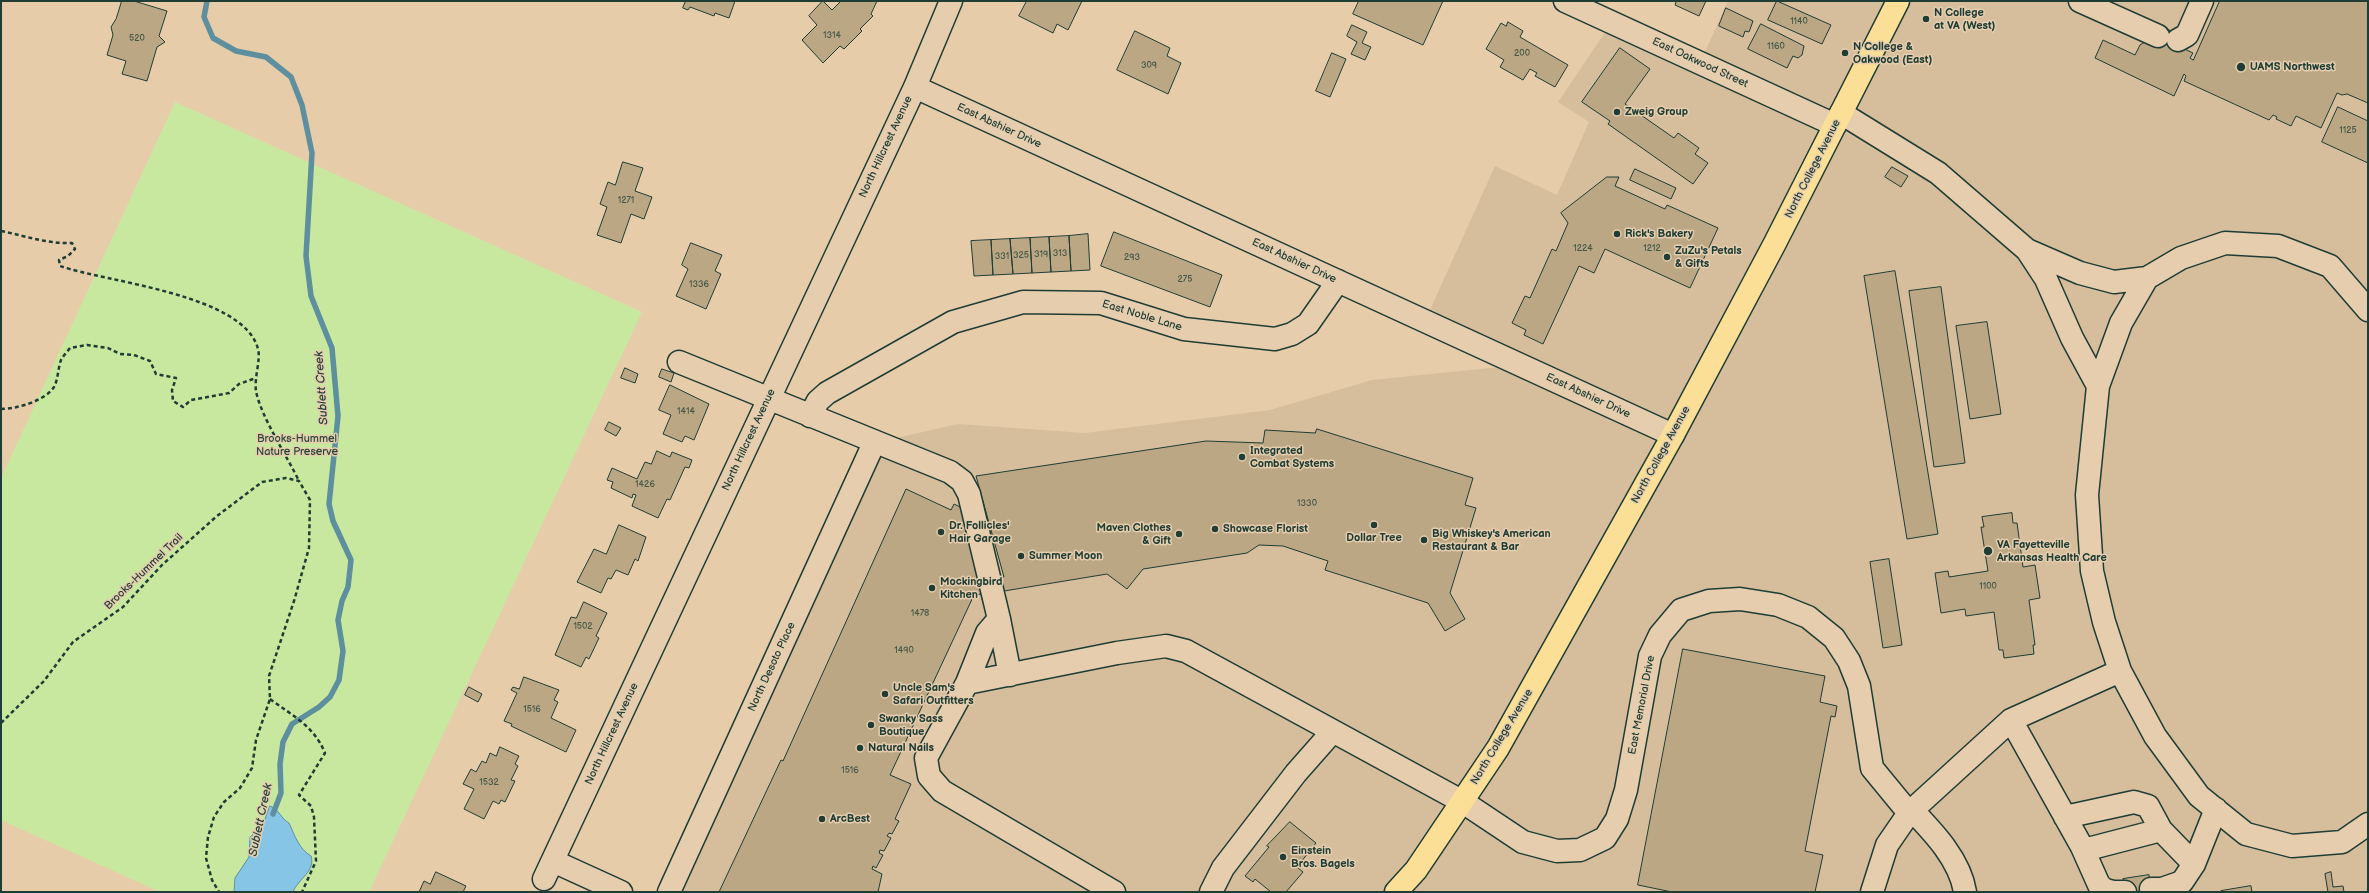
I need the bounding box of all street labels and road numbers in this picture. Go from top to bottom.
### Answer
street label: East Oakwood Street [1650,35,1750,91]
street label: North Hillcrest Avenue [856,94,916,200]
street label: East Abshier Drive [955,101,1043,151]
street label: North College Avenue [1782,117,1844,221]
street label: East Abshier Drive [1250,236,1338,286]
street label: East Noble Lane [1100,298,1184,334]
street label: East Abshier Drive [1544,371,1632,421]
street label: North Hillcrest Avenue [719,387,779,493]
street label: North College Avenue [1629,404,1693,506]
street label: Brooks-Hummel Trail [102,531,186,613]
street label: North Desoto Place [745,620,799,714]
street label: East Memorial Drive [1626,654,1658,756]
street label: North Hillcrest Avenue [582,681,642,787]
street label: North College Avenue [1468,687,1536,787]

